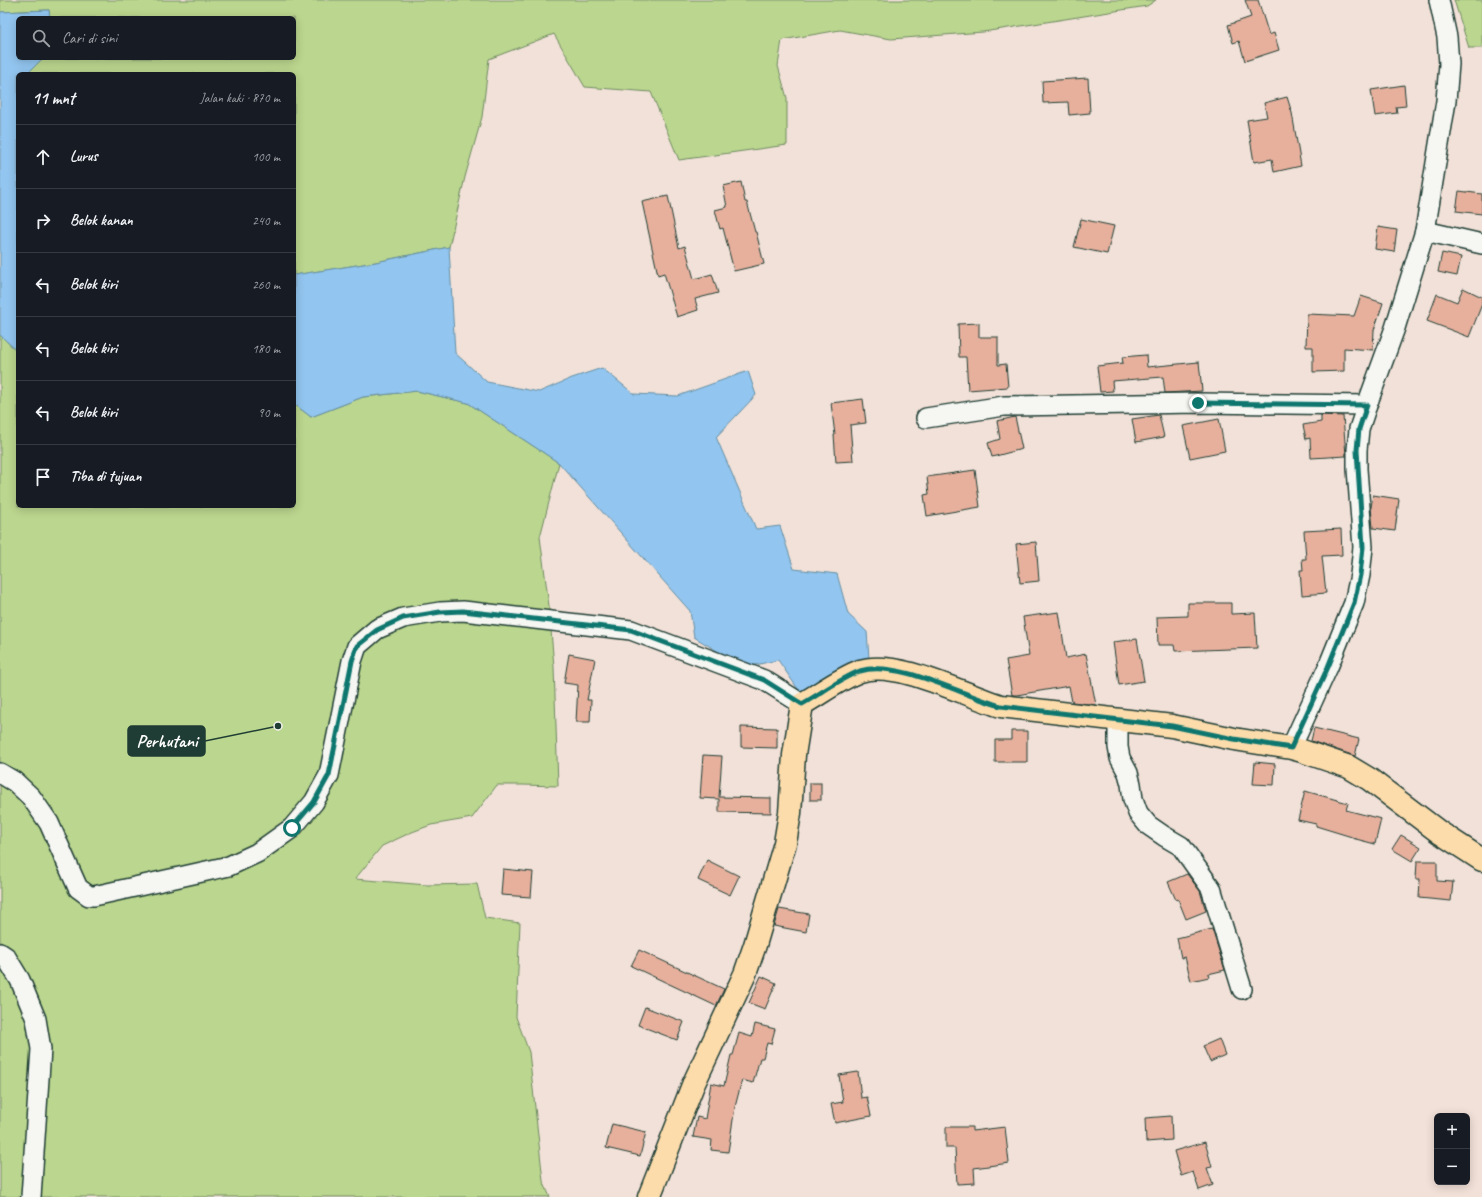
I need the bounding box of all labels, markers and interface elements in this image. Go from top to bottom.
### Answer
search box [16,16,296,60]
icon: search [30,27,52,49]
text: Cari di sini [62,29,117,48]
text: 11 mnt [32,88,75,109]
text: Jalan kaki · 870 m [200,90,280,106]
icon: ahead [32,146,54,168]
text: Lurus [70,147,98,166]
text: 100 m [252,149,280,165]
icon: right [32,210,54,232]
text: Belok kanan [70,211,133,230]
text: 240 m [252,213,280,229]
icon: left [32,274,54,296]
text: Belok kiri [70,275,117,294]
text: 260 m [252,277,280,293]
icon: left [32,338,54,360]
text: Belok kiri [70,339,117,358]
text: 180 m [252,341,280,357]
route end [1189,394,1207,412]
icon: left [32,402,54,424]
text: Belok kiri [70,403,117,422]
text: 90 m [258,405,280,421]
icon: arrive [32,466,54,488]
text: Tiba di tujuan [70,467,141,486]
callout: Perhutani [128,726,205,756]
text: Perhutani [137,730,200,752]
route start [283,819,301,837]
map controls [1434,1113,1470,1185]
button: + [1434,1113,1470,1149]
button: − [1434,1149,1470,1185]

